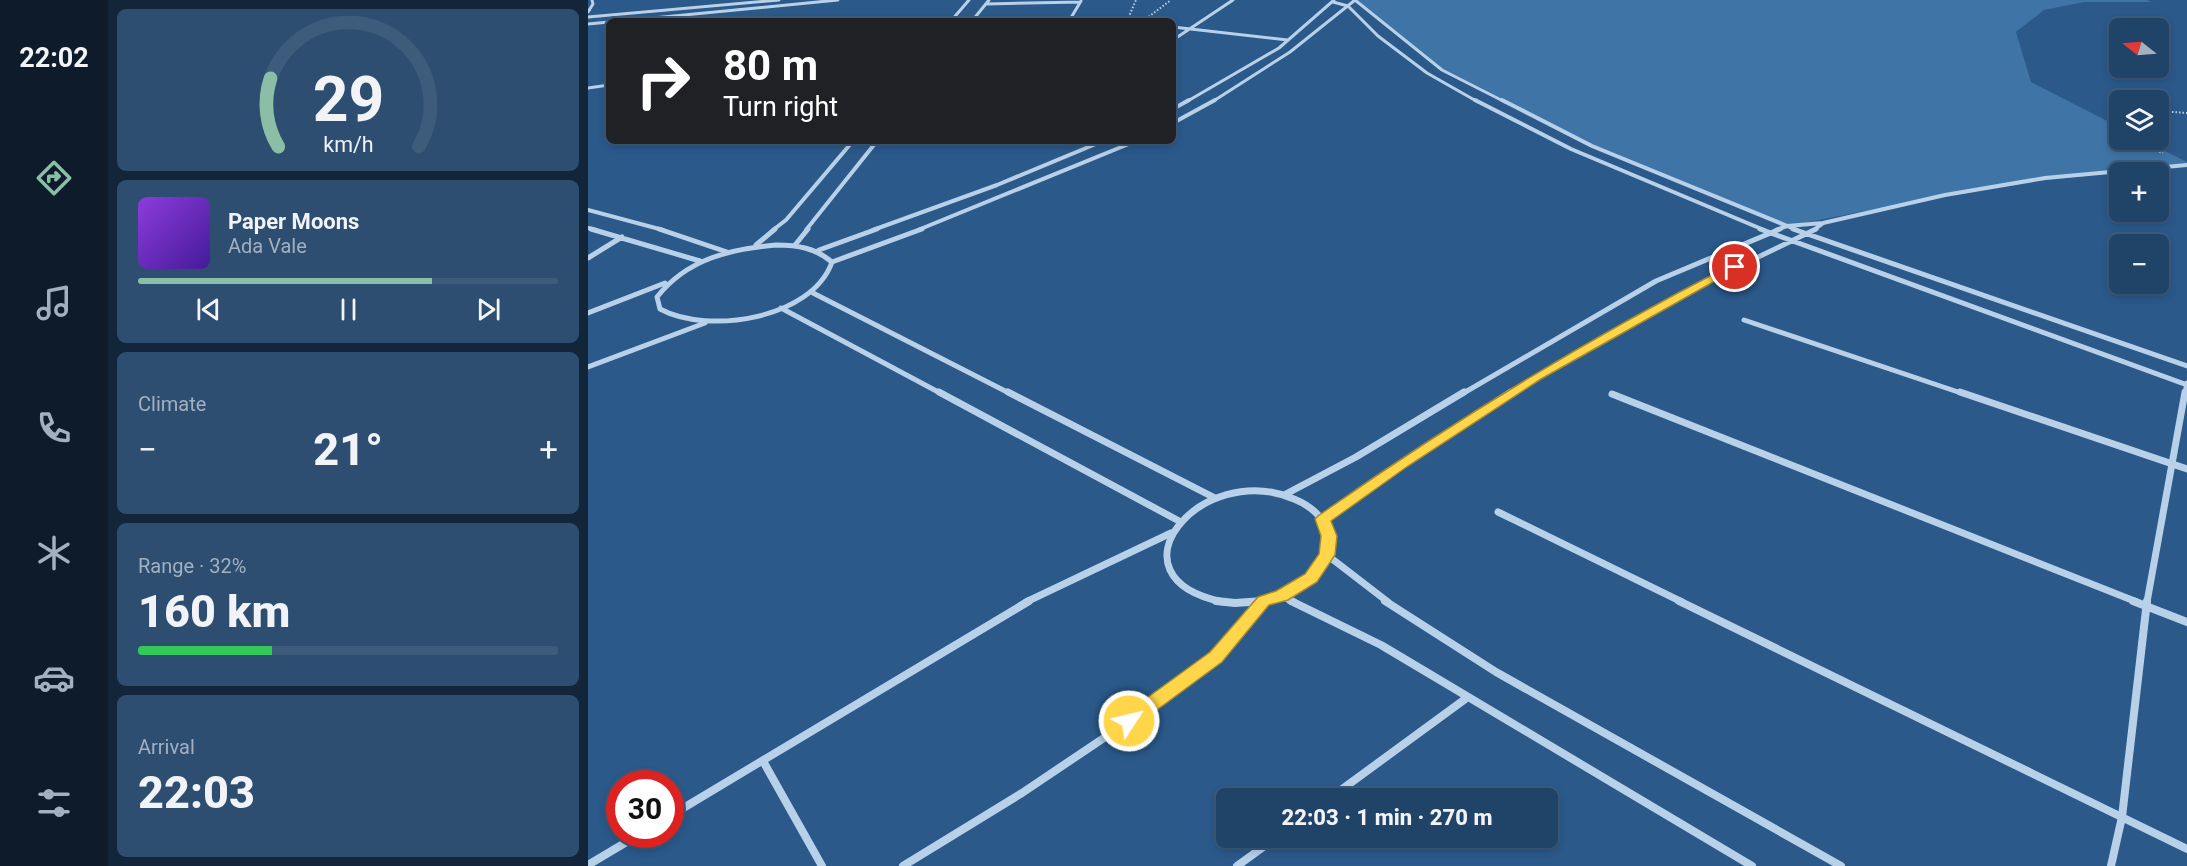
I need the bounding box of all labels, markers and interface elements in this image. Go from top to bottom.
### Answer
north arrow [2109,18,2169,78]
map controls [2109,18,2169,294]
text: 80 m [723,41,818,90]
text: 22:02 [19,42,89,74]
icon: right [624,42,702,120]
text: 29 [312,63,384,136]
button: layers [2109,90,2169,150]
text: Turn right [723,91,838,123]
text: km/h [323,133,373,158]
icon: directions [33,157,75,199]
button: + [2109,162,2169,222]
text: Paper Moons [228,209,359,234]
text: Ada Vale [228,234,307,258]
button: − [2109,234,2169,294]
pin [1709,241,1760,292]
icon: arrive [1718,250,1751,283]
icon: music [33,282,75,324]
icon: previous [192,293,225,326]
icon: pause [332,293,365,326]
icon: next [472,293,505,326]
text: Climate [138,392,206,416]
icon: phone [33,407,75,449]
text: 21° [313,423,383,476]
text: − [138,430,157,469]
text: + [539,430,558,469]
icon: climate [33,532,75,574]
text: Range · 32% [138,554,246,578]
text: 160 km [138,585,290,638]
icon: car [33,657,75,699]
position arrow [1097,689,1161,753]
text: Arrival [138,735,195,759]
text: 22:03 [138,766,255,819]
speed limit sign: 30 [606,770,684,848]
icon: filters [33,782,75,824]
text: 22:03 · 1 min · 270 m [1282,805,1492,830]

